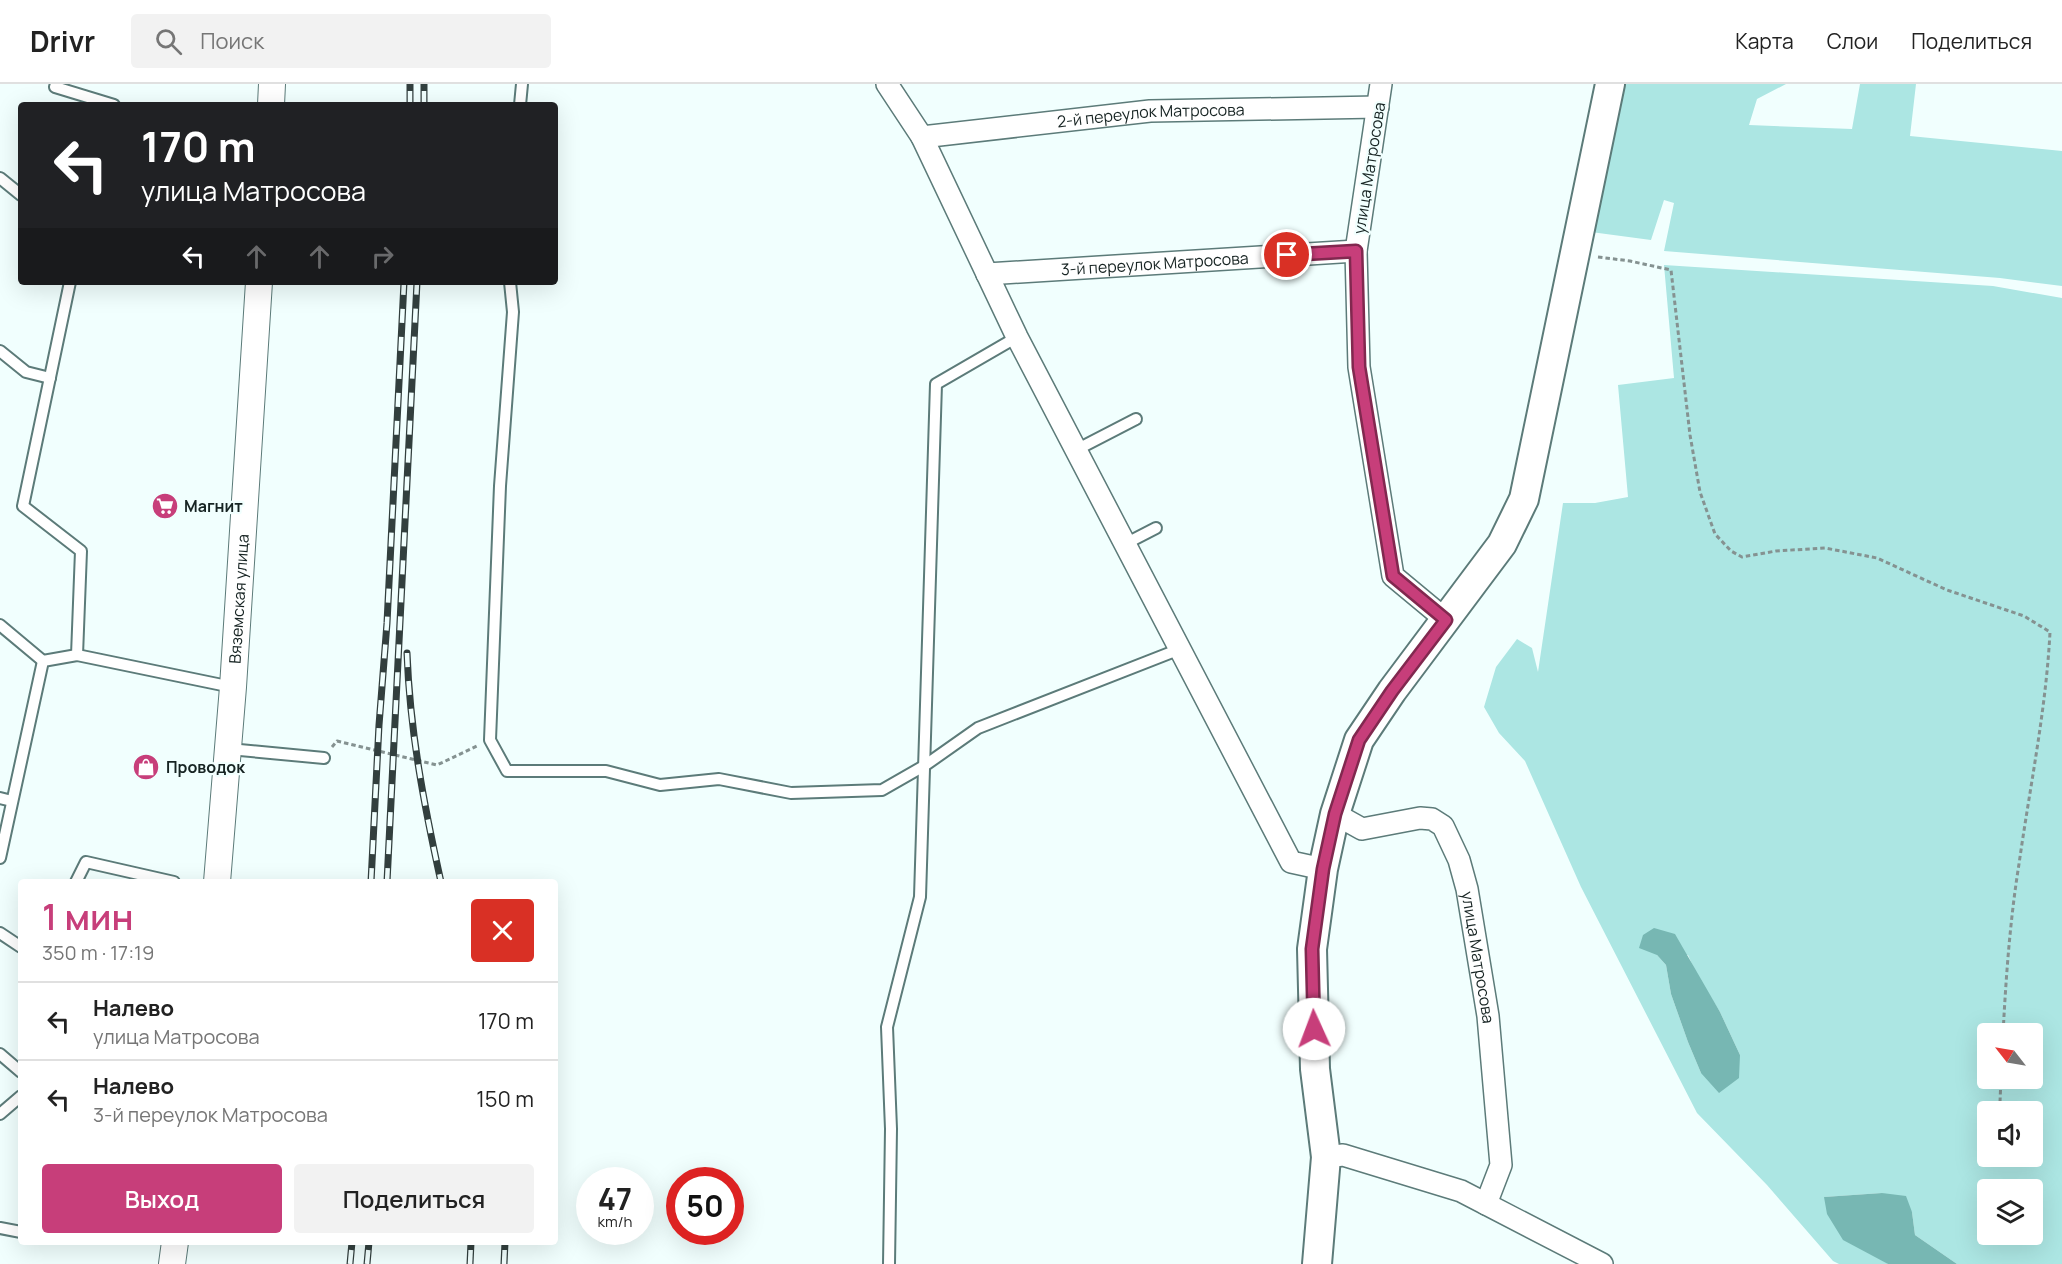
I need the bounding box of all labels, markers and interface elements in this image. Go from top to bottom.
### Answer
search box [131,14,551,68]
text: Drivr [30,22,95,60]
icon: search [152,25,185,58]
text: Поиск [200,26,264,56]
text: Карта [1735,27,1794,55]
text: Слои [1827,27,1878,55]
text: Поделиться [1911,27,2032,55]
street label: 2-й переулок Матросова [1056,98,1245,133]
street label: улица Матросова [1348,100,1390,236]
text: 170 m [141,117,256,175]
icon: left [42,126,120,204]
text: улица Матросова [141,172,366,209]
pin [1261,229,1312,280]
icon: arrive [1270,238,1303,271]
icon: left [177,240,210,273]
icon: ahead [240,240,273,273]
icon: ahead [303,240,336,273]
icon: right [366,240,399,273]
street label: 3-й переулок Матросова [1060,247,1249,280]
supermarket icon: Магнит [150,491,180,521]
place label: Магнит [184,495,243,517]
street label: Вяземская улица [224,533,254,664]
shop icon: Проводок [131,752,161,782]
place label: Проводок [166,756,245,778]
street label: улица Матросова [1457,890,1500,1024]
text: 1 мин [42,892,134,941]
button: close [471,899,534,962]
text: 350 m · 17:19 [42,939,154,966]
text: Налево [93,993,174,1023]
position arrow [1282,997,1346,1061]
icon: left [42,1005,75,1038]
text: 170 m [478,1006,534,1036]
text: улица Матросова [93,1023,260,1050]
north arrow [1977,1023,2043,1089]
map controls [1977,1023,2043,1245]
text: Налево [93,1071,174,1101]
icon: left [42,1083,75,1116]
text: 150 m [476,1084,534,1114]
text: 3-й переулок Матросова [93,1101,328,1128]
button: sound [1977,1101,2043,1167]
button: Выход [42,1164,282,1233]
button: Поделиться [294,1164,534,1233]
speed limit sign: 50 [666,1167,744,1245]
text: 47 [598,1178,632,1219]
button: layers [1977,1179,2043,1245]
text: km/h [598,1211,632,1232]

